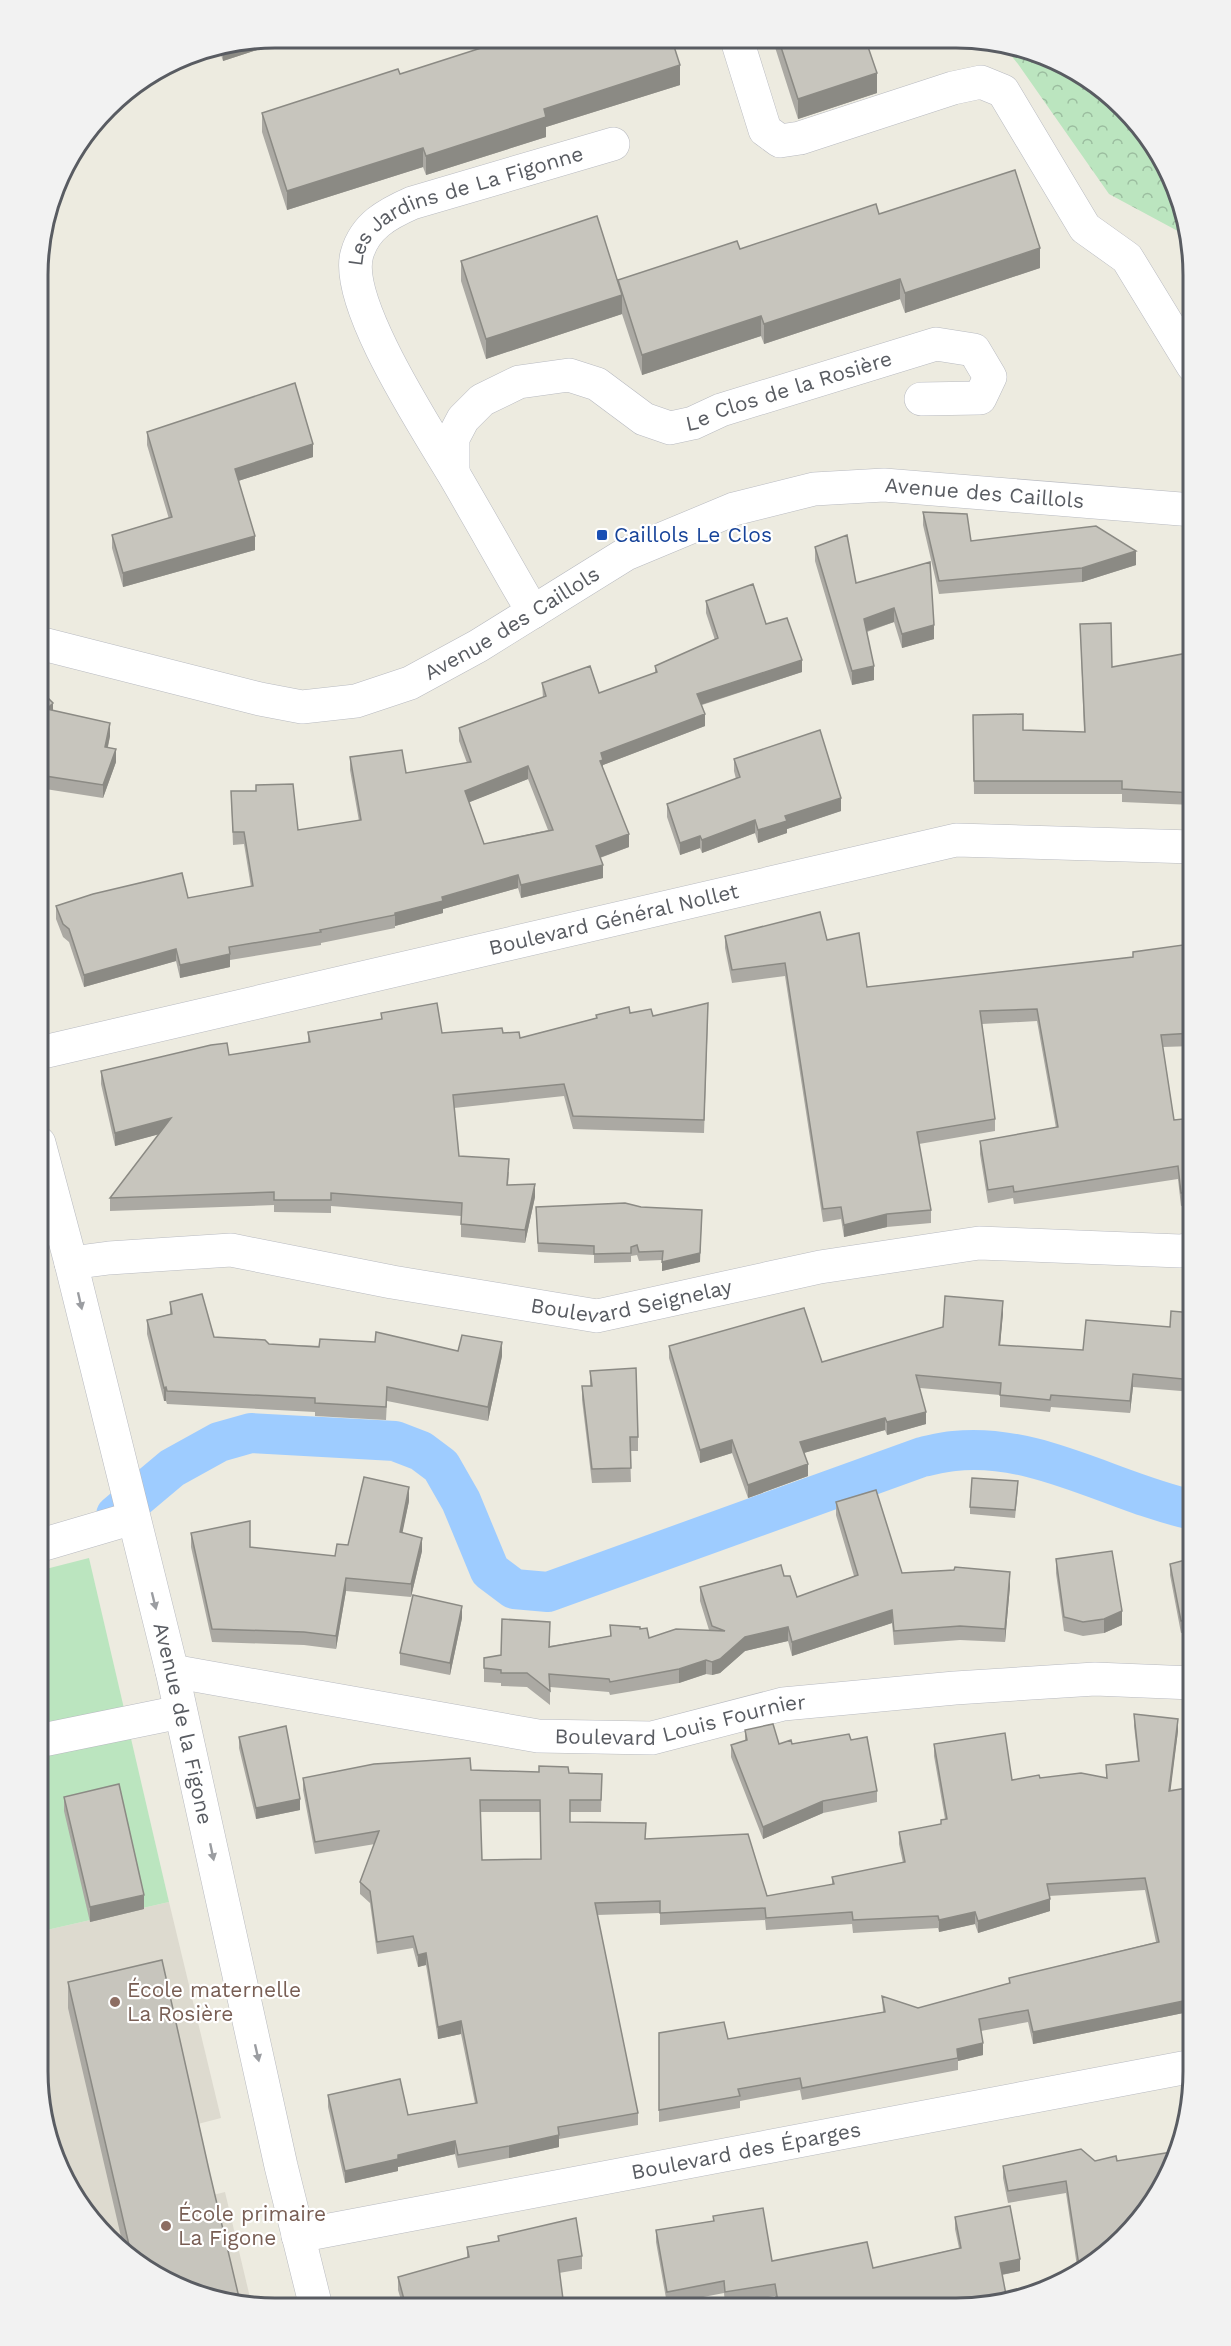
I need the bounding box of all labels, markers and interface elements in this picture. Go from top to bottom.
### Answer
street label: Les Jardins de La Figonne [342,140,586,267]
street label: Le Clos de la Rosière [683,345,895,436]
street label: Avenue des Caillols [884,472,1085,513]
place label: Caillols Le Clos [614,522,772,547]
marker: Caillols Le Clos [595,528,609,542]
street label: Avenue des Caillols [420,561,604,685]
street label: Boulevard Général Nollet [486,878,741,960]
street label: Boulevard Seignelay [529,1274,734,1328]
one-way arrow [76,1292,86,1310]
one-way arrow [149,1592,159,1610]
street label: Avenue de la Figone [148,1620,218,1827]
street label: Boulevard Louis Fournier [554,1689,807,1750]
one-way arrow [208,1843,217,1862]
place label: École maternelle La Rosière [127,1977,301,2026]
marker: École maternelle La Rosière [108,1995,122,2009]
one-way arrow [252,2044,262,2062]
street label: Boulevard des Éparges [629,2116,863,2184]
place label: École primaire La Figone [178,2201,326,2250]
marker: École primaire La Figone [159,2219,173,2233]

